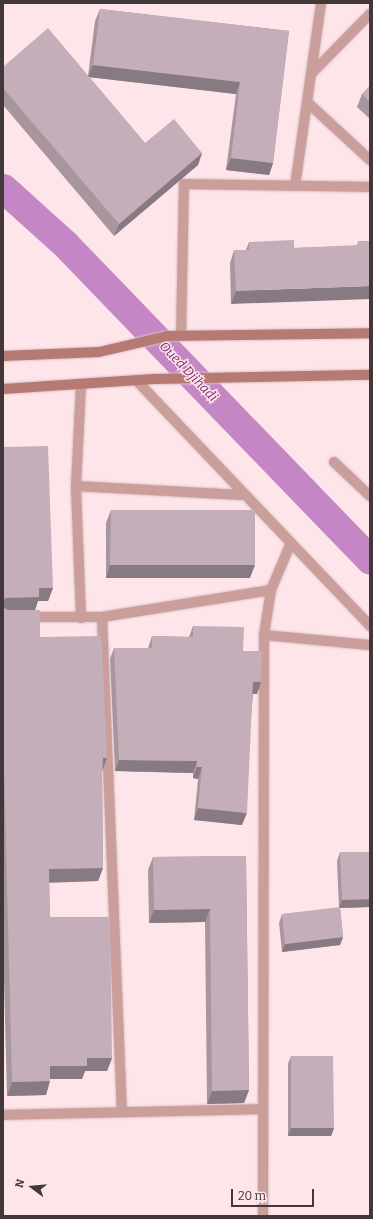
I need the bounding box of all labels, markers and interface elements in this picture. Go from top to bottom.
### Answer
water label: Oued Djihadi [156,339,220,405]
north arrow [12,1167,52,1207]
text: N [13,1178,27,1189]
scale bar [233,1181,316,1207]
text: 20 m [238,1189,266,1203]

